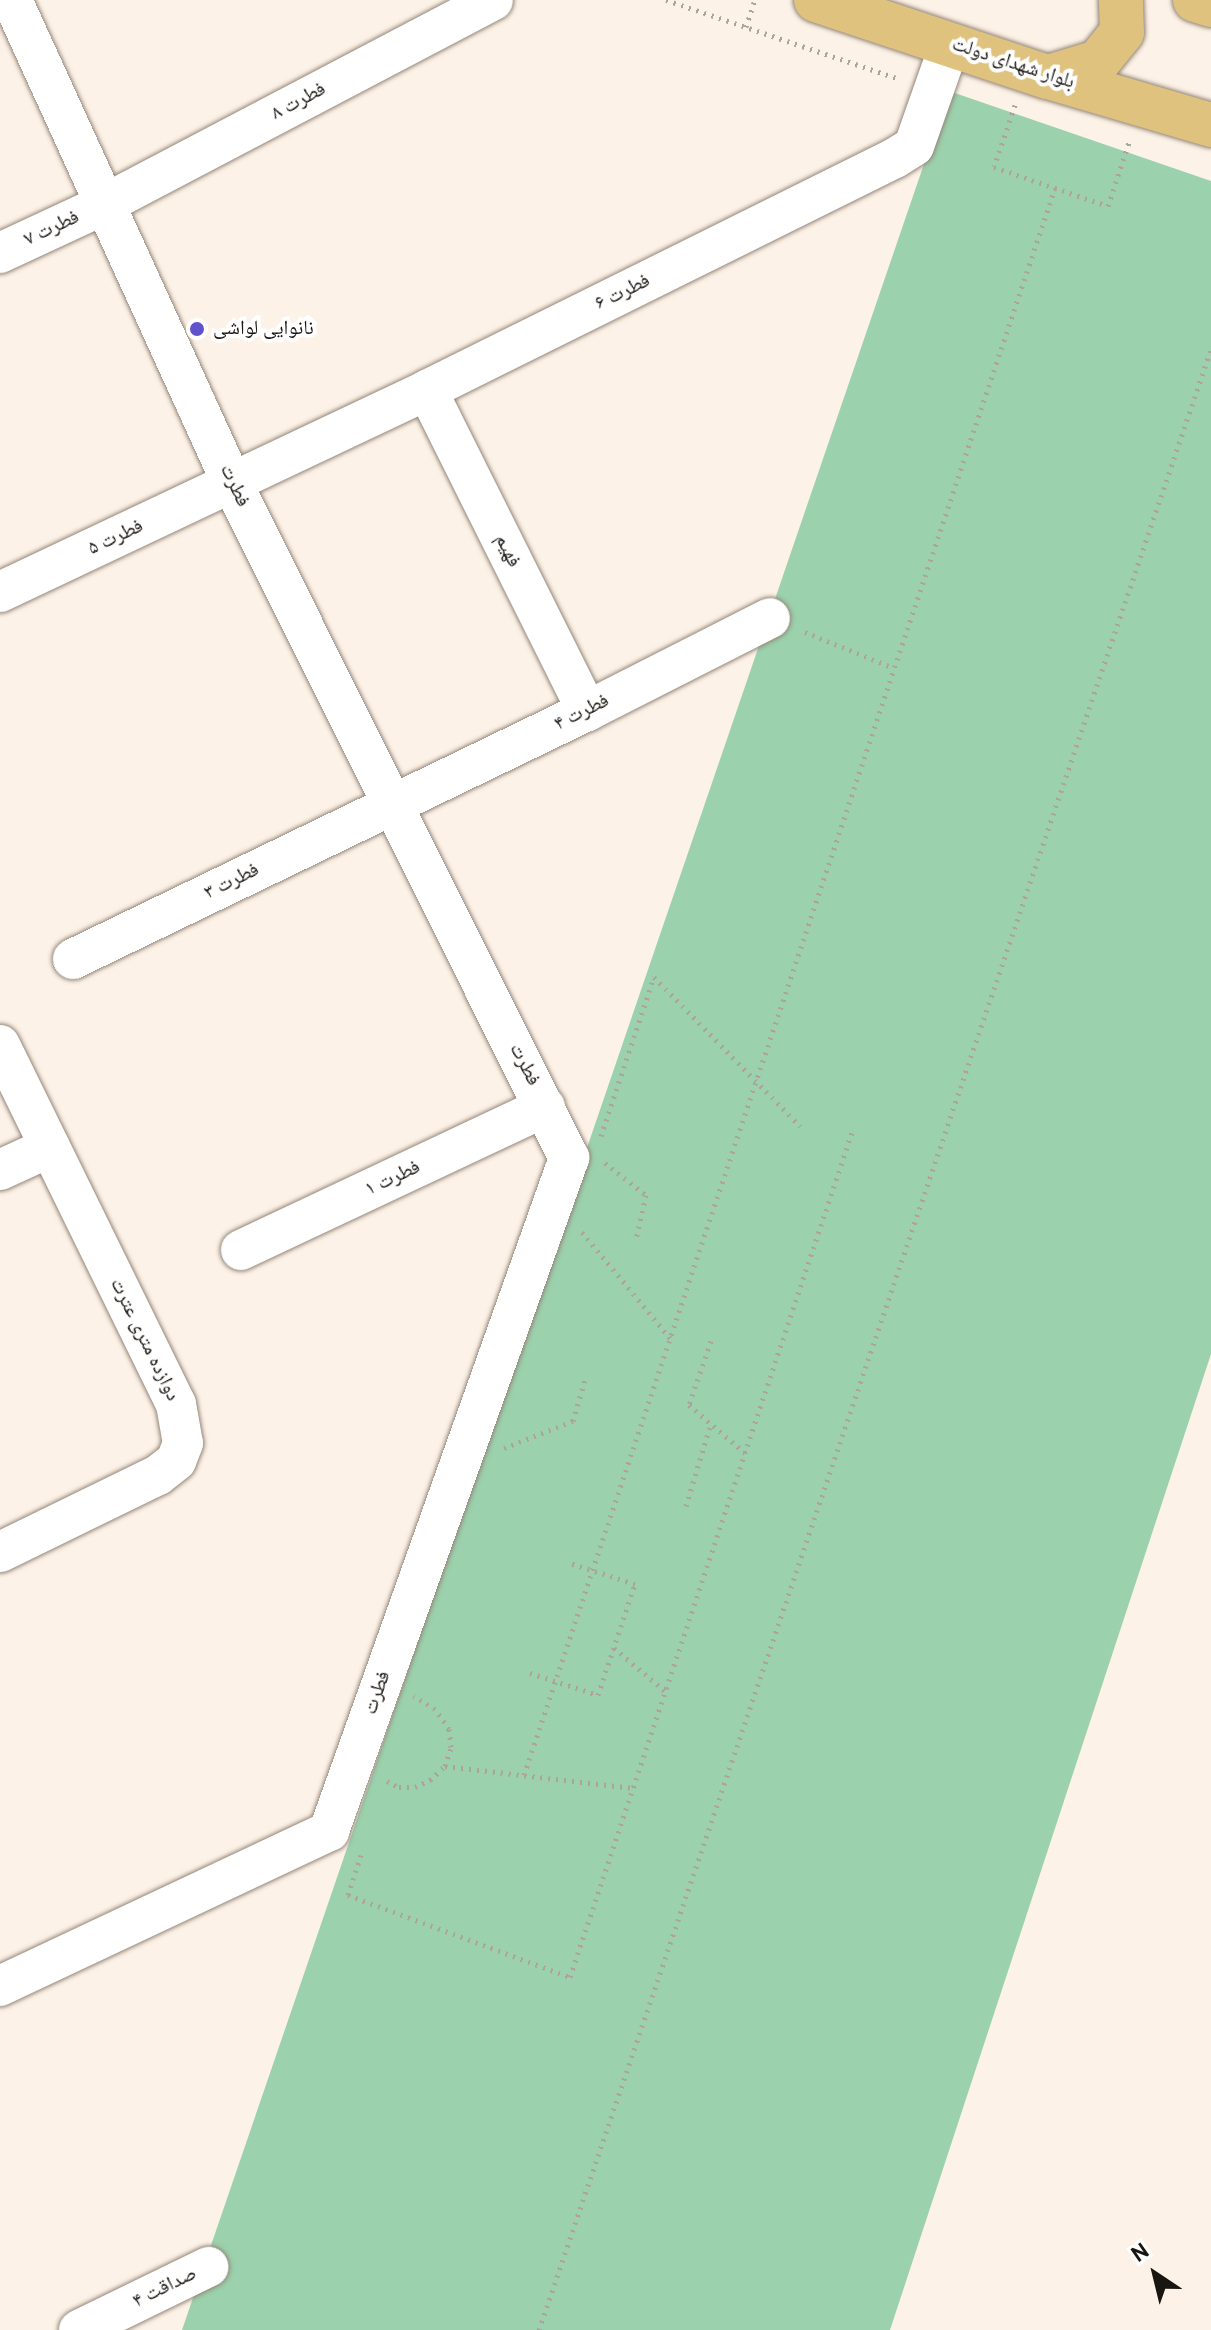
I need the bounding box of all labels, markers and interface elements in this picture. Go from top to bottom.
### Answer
street label: بلوار شهدای دولت [949,33,1077,95]
street label: فطرت ۸ [268,78,330,126]
street label: فطرت ۷ [21,206,83,252]
street label: فطرت ۶ [592,269,654,317]
place label: نانوایی لواشی [213,317,314,341]
marker: نانوایی لواشی [188,320,206,338]
street label: فطرت [214,461,254,511]
street label: فطرت ۵ [85,515,147,561]
street label: فهیم [489,531,525,571]
street label: فطرت ۴ [551,689,613,737]
street label: فطرت ۳ [201,858,263,906]
street label: فطرت [503,1040,545,1090]
street label: فطرت ۱ [362,1156,424,1202]
street label: دوازده متری عترت [104,1275,184,1405]
street label: فطرت [359,1668,397,1718]
north arrow [1115,2234,1195,2314]
text: N [1127,2238,1155,2270]
street label: صداقت ۴ [129,2262,201,2314]

